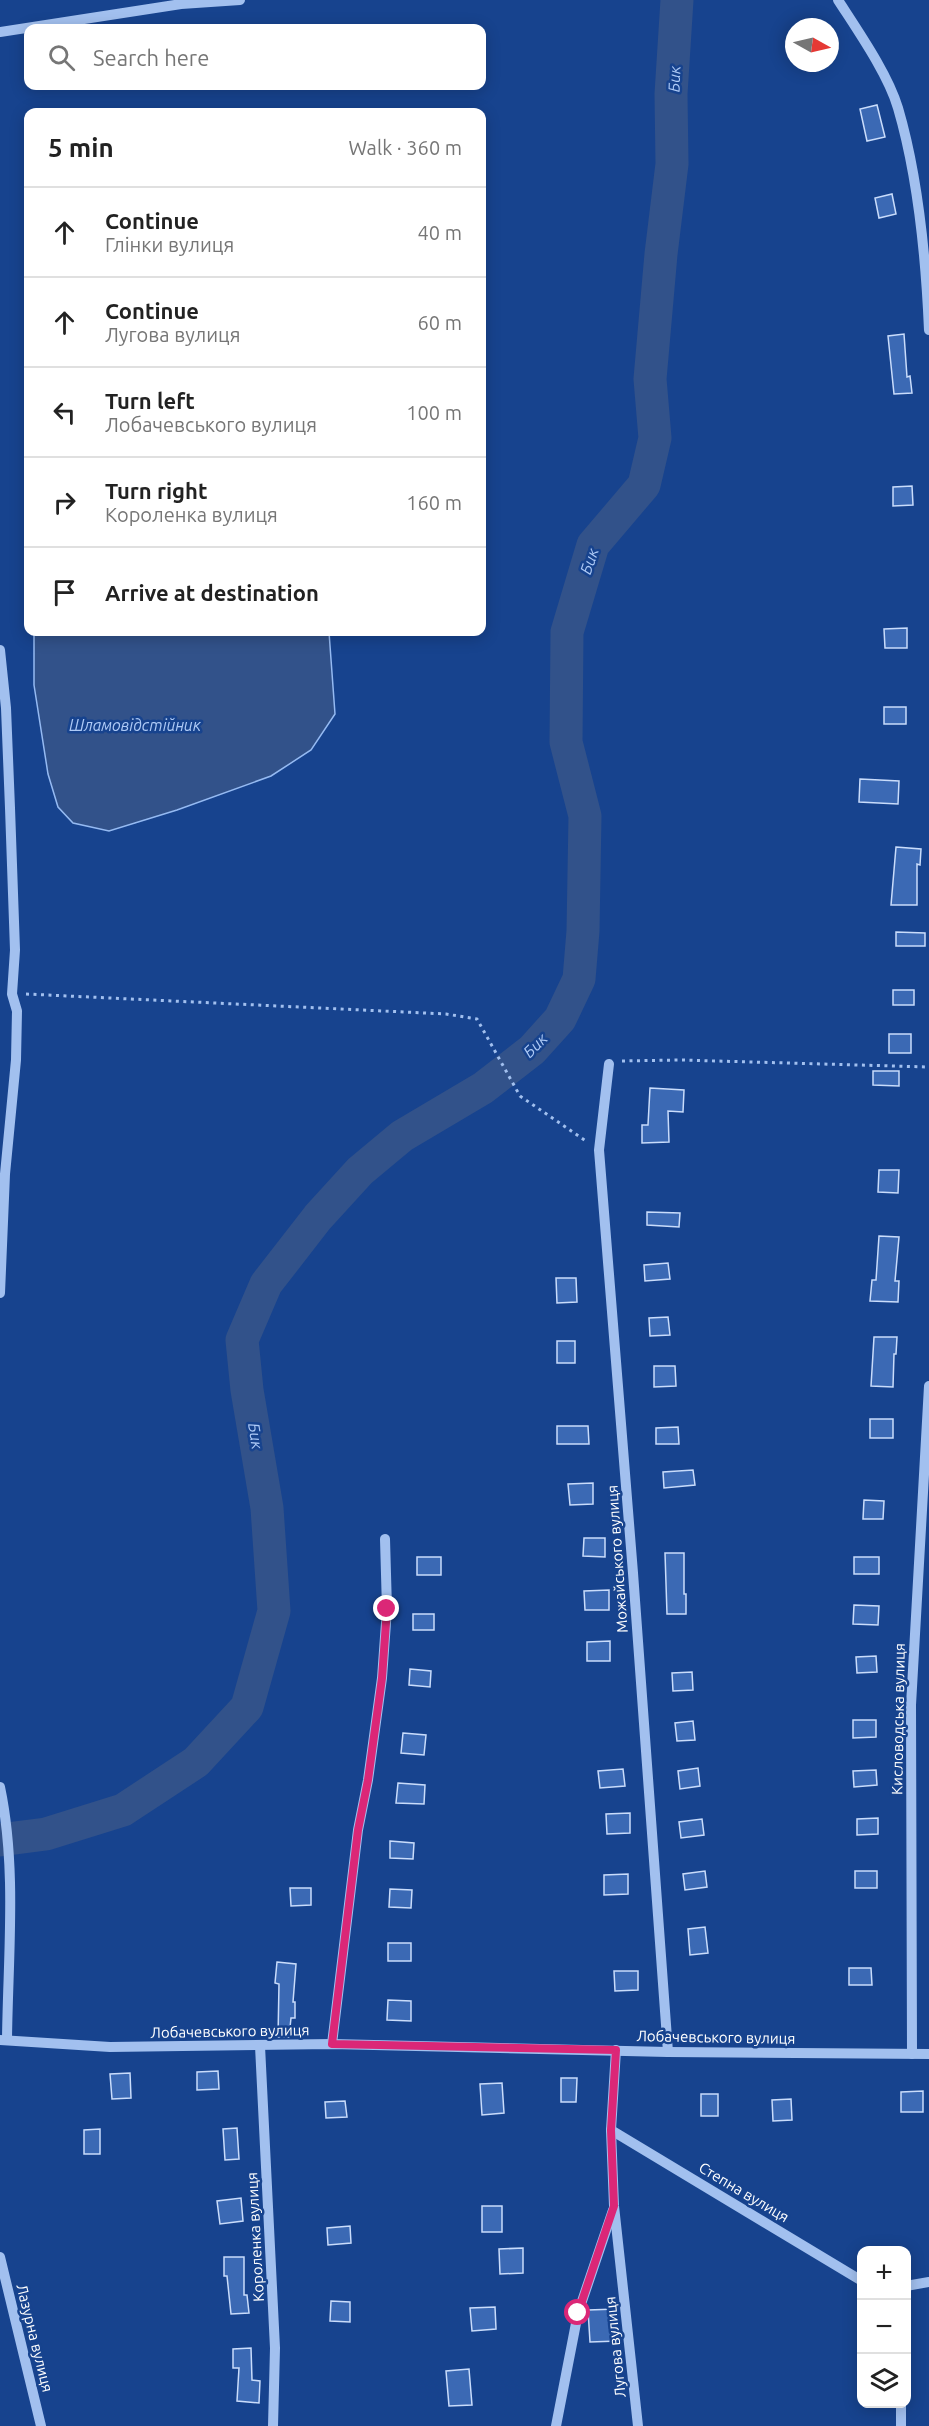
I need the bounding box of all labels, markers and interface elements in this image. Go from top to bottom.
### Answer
north arrow [785,18,839,72]
search box [24,24,486,90]
icon: search [45,41,78,74]
text: Search here [93,45,209,70]
water label: Бик [665,65,683,93]
text: 5 min [48,133,114,162]
text: Walk · 360 m [349,136,462,159]
text: Continue [105,208,199,233]
icon: ahead [48,216,81,249]
text: 40 m [418,221,462,244]
text: Глінки вулиця [105,233,234,256]
text: Continue [105,298,199,323]
icon: ahead [48,306,81,339]
text: 60 m [418,311,462,334]
text: Лугова вулиця [105,323,240,346]
text: Turn left [105,388,195,413]
icon: left [48,396,81,429]
text: 100 m [406,401,462,424]
text: Лобачевського вулиця [105,413,317,436]
text: Turn right [105,478,207,503]
icon: right [48,486,81,519]
text: 160 m [406,491,462,514]
text: Короленка вулиця [105,503,278,526]
water label: Бик [576,545,602,577]
icon: arrive [48,576,81,609]
text: Arrive at destination [105,580,319,605]
water label: Шламовідстійник [69,716,202,734]
water label: Бик [519,1029,551,1061]
water label: Бик [245,1421,267,1451]
street label: Можайського вулиця [603,1484,631,1634]
route end [373,1595,399,1621]
street label: Кисловодська вулиця [888,1643,908,1795]
street label: Лобачевського вулиця [150,2021,310,2041]
street label: Лобачевського вулиця [636,2027,796,2047]
street label: Степна вулиця [696,2158,792,2226]
street label: Короленка вулиця [243,2172,267,2302]
map controls [857,2246,911,2408]
button: + [857,2246,911,2300]
street label: Лазурна вулиця [13,2282,57,2394]
street label: Лугова вулиця [601,2296,629,2398]
route start [564,2299,590,2325]
button: − [857,2300,911,2354]
button: layers [857,2354,911,2408]

